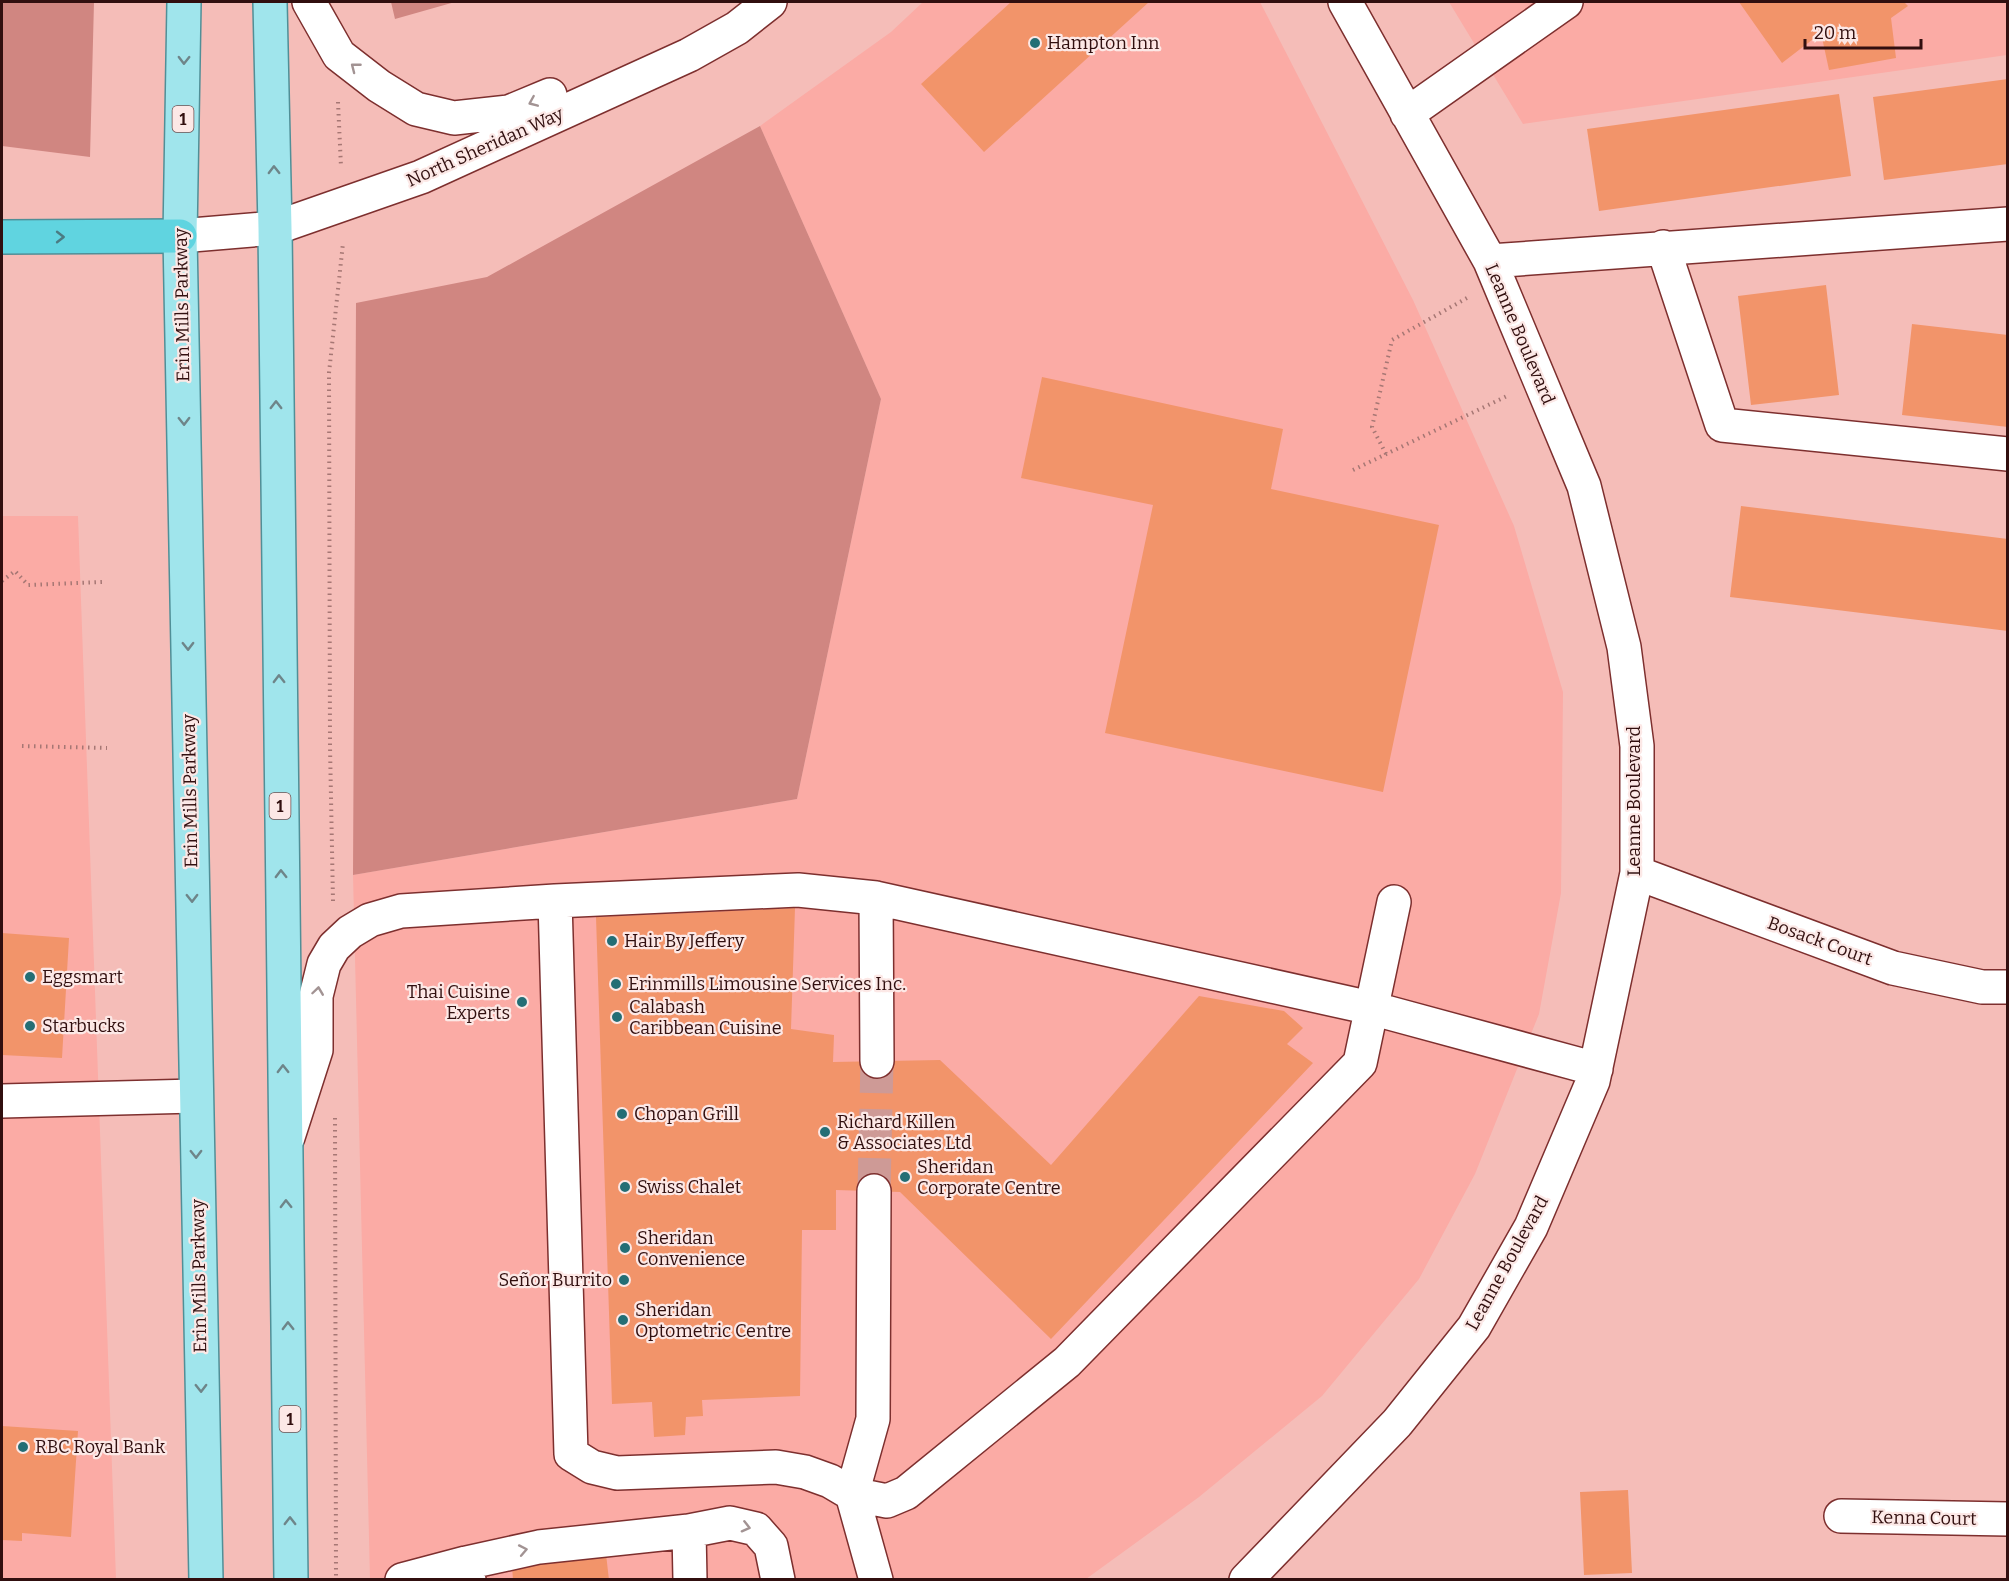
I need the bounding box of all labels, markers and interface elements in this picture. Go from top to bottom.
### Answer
scale bar [1805,12,1920,50]
text: 20 m [1814,22,1856,44]
place label: Hampton Inn [1047,32,1160,54]
marker: Hampton Inn [1028,36,1042,50]
one-way arrow [177,55,190,64]
one-way arrow [351,64,362,75]
one-way arrow [529,95,540,107]
street label: North Sheridan Way [403,102,567,191]
road number: 1 [172,106,194,132]
one-way arrow [268,165,280,174]
street label: Erin Mills Parkway [170,228,194,382]
one-way arrow [55,231,64,243]
street label: Leanne Boulevard [1480,260,1560,408]
one-way arrow [270,400,282,409]
one-way arrow [178,416,190,425]
one-way arrow [181,642,194,651]
one-way arrow [272,675,285,684]
street label: Erin Mills Parkway [178,714,202,868]
street label: Leanne Boulevard [1623,725,1645,876]
road number: 1 [270,793,290,819]
one-way arrow [275,870,287,879]
one-way arrow [186,894,198,903]
street label: Bosack Court [1765,912,1876,970]
place label: Hair By Jeffery [624,930,745,952]
marker: Hair By Jeffery [605,934,619,948]
place label: Eggsmart [42,966,123,988]
marker: Eggsmart [23,970,37,984]
place label: Erinmills Limousine Services Inc. [628,973,906,995]
marker: Erinmills Limousine Services Inc. [609,977,623,991]
place label: Thai Cuisine Experts [407,981,510,1024]
one-way arrow [311,986,323,995]
marker: Thai Cuisine Experts [515,995,529,1009]
place label: Calabash Caribbean Cuisine [629,996,782,1039]
marker: Calabash Caribbean Cuisine [610,1010,624,1024]
place label: Starbucks [42,1015,125,1037]
marker: Starbucks [23,1019,37,1033]
one-way arrow [277,1065,289,1074]
place label: Chopan Grill [634,1103,739,1125]
marker: Chopan Grill [615,1107,629,1121]
place label: Richard Killen & Associates Ltd [837,1111,972,1154]
marker: Richard Killen & Associates Ltd [818,1125,832,1139]
one-way arrow [190,1150,203,1159]
place label: Sheridan Corporate Centre [917,1156,1060,1199]
marker: Sheridan Corporate Centre [898,1170,912,1184]
place label: Swiss Chalet [637,1176,742,1198]
marker: Swiss Chalet [618,1180,632,1194]
street label: Leanne Boulevard [1461,1192,1553,1334]
street label: Erin Mills Parkway [187,1199,211,1353]
one-way arrow [279,1199,292,1208]
place label: Sheridan Convenience [637,1227,745,1270]
marker: Sheridan Convenience [618,1241,632,1255]
place label: Señor Burrito [498,1269,612,1291]
marker: Señor Burrito [617,1273,631,1287]
place label: Sheridan Optometric Centre [635,1299,791,1342]
marker: Sheridan Optometric Centre [616,1313,630,1327]
one-way arrow [282,1322,295,1331]
one-way arrow [195,1383,208,1392]
road number: 1 [280,1406,300,1432]
place label: RBC Royal Bank [35,1436,166,1458]
marker: RBC Royal Bank [16,1440,30,1454]
street label: Kenna Court [1871,1506,1977,1530]
one-way arrow [284,1517,296,1526]
one-way arrow [741,1519,751,1532]
one-way arrow [518,1545,528,1558]

